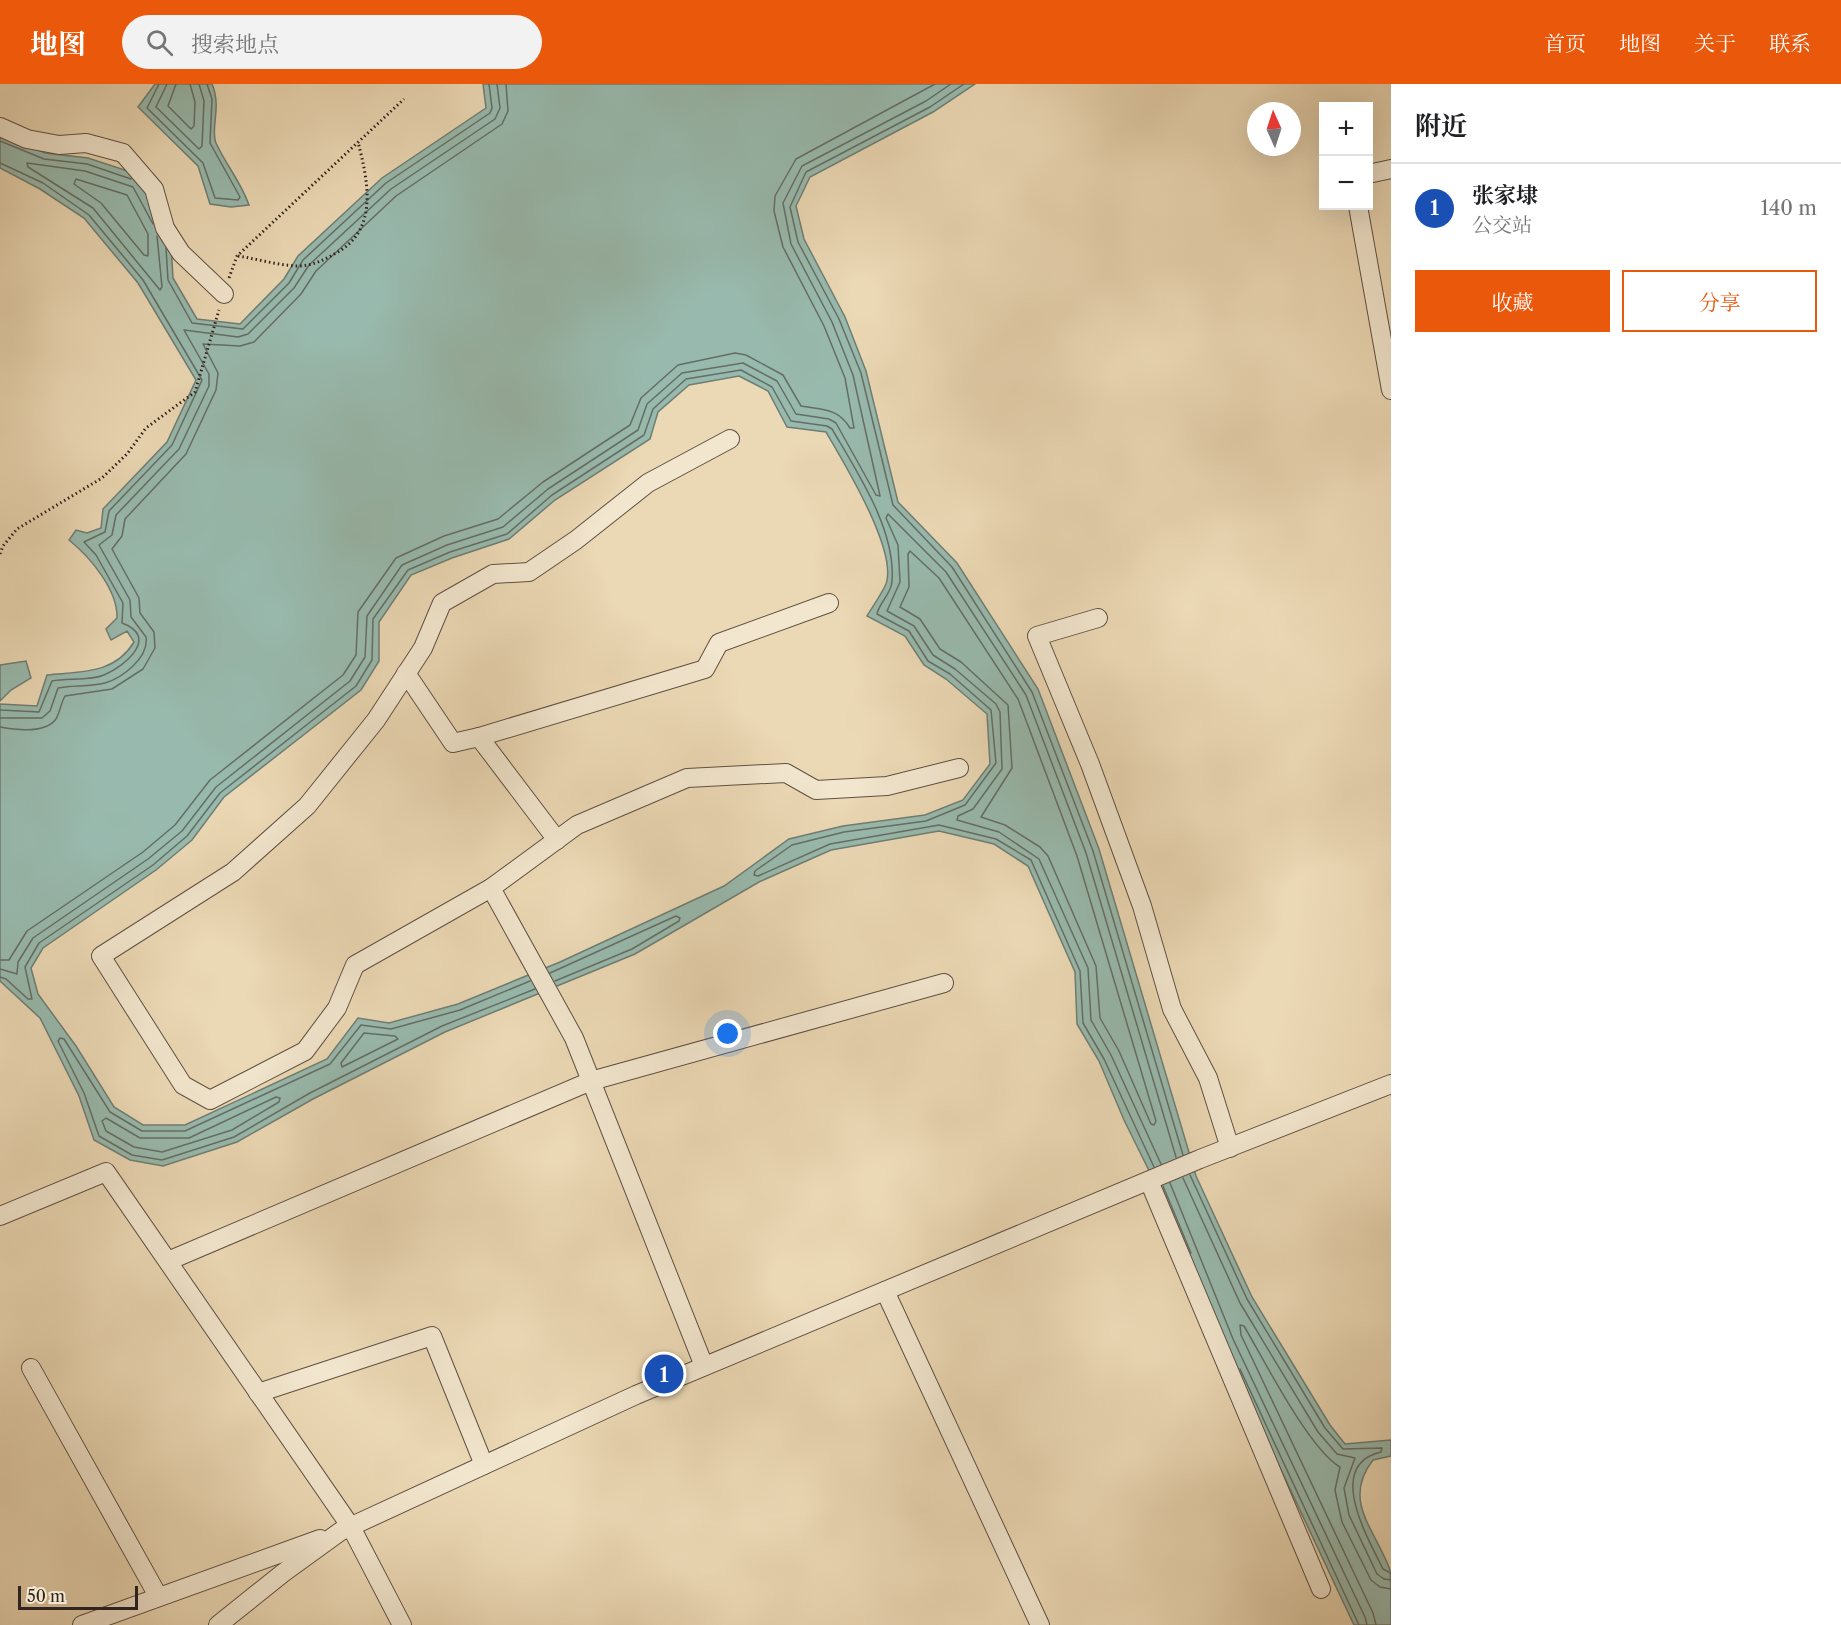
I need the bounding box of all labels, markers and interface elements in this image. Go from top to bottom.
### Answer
search box [122,15,542,69]
icon: search [143,26,176,59]
text: 地图 [30,27,86,61]
text: 搜索地点 [191,31,279,58]
text: 首页 [1544,31,1586,56]
text: 地图 [1619,31,1661,56]
text: 关于 [1694,31,1736,56]
text: 联系 [1769,31,1811,56]
north arrow [1247,102,1301,156]
map controls [1319,102,1373,210]
button: + [1319,102,1373,156]
text: 附近 [1415,110,1467,142]
button: − [1319,156,1373,210]
text: 张家埭 [1472,182,1538,209]
text: 1 [1430,196,1439,220]
text: 140 m [1760,196,1817,220]
text: 公交站 [1472,213,1532,237]
button: 收藏 [1415,270,1610,332]
button: 分享 [1622,270,1817,332]
your location [713,1019,742,1048]
pin: 1 [644,1352,684,1396]
scale bar [18,1583,138,1610]
text: 50 m [27,1586,65,1606]

